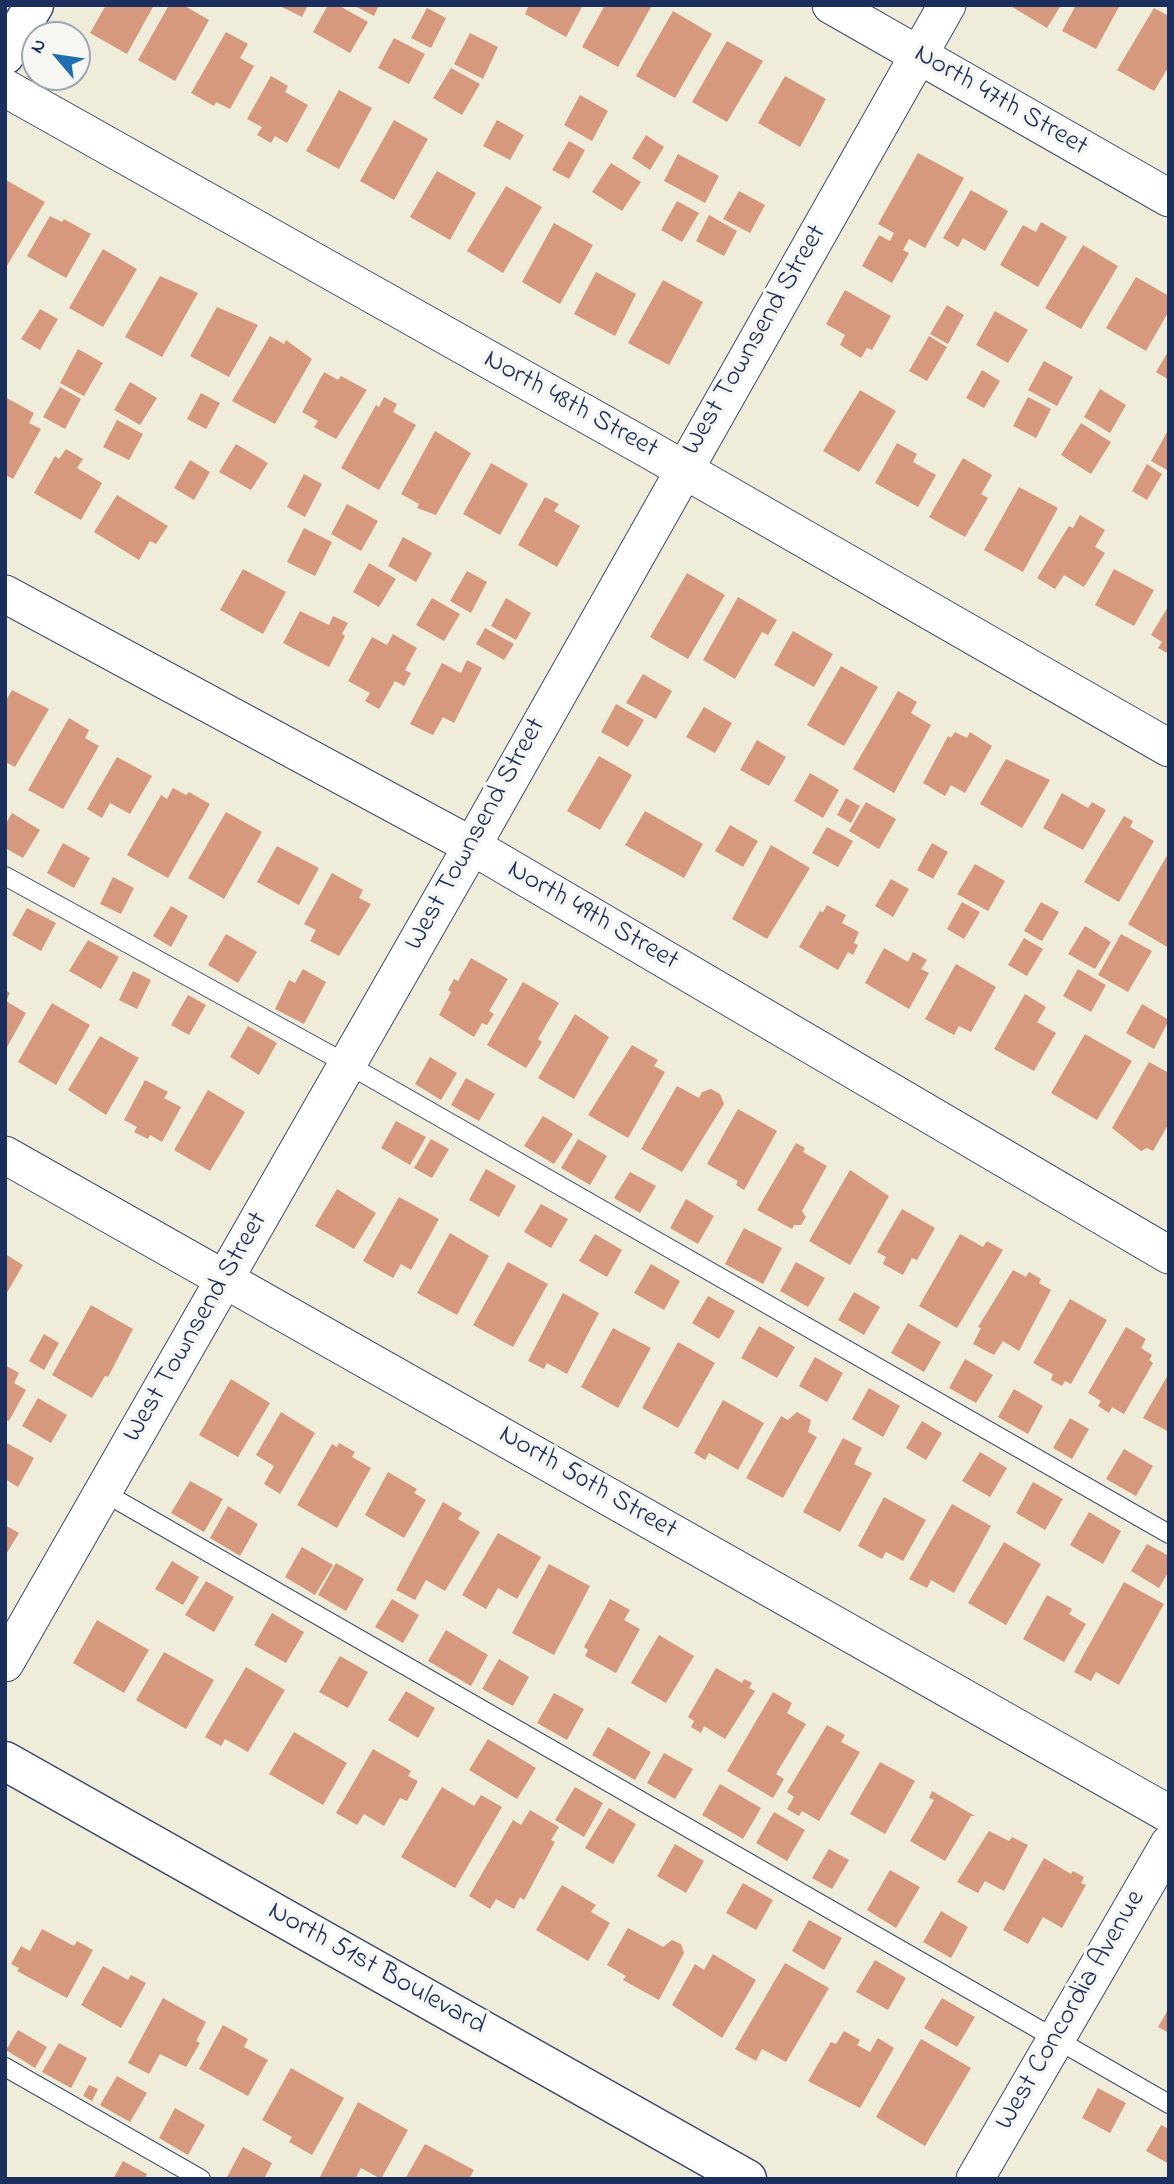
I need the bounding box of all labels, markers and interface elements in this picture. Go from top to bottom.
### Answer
north arrow [21,21,91,91]
text: N [24,34,54,59]
street label: North 47th Street [907,39,1093,165]
street label: West Townsend Street [676,220,836,462]
street label: North 48th Street [477,344,663,468]
street label: West Townsend Street [399,713,555,957]
street label: North 49th Street [500,854,684,980]
street label: West Townsend Street [117,1207,277,1449]
street label: North 50th Street [492,1419,682,1549]
street label: West Concordia Avenue [990,1885,1154,2137]
street label: North 51st Boulevard [261,1896,491,2044]

